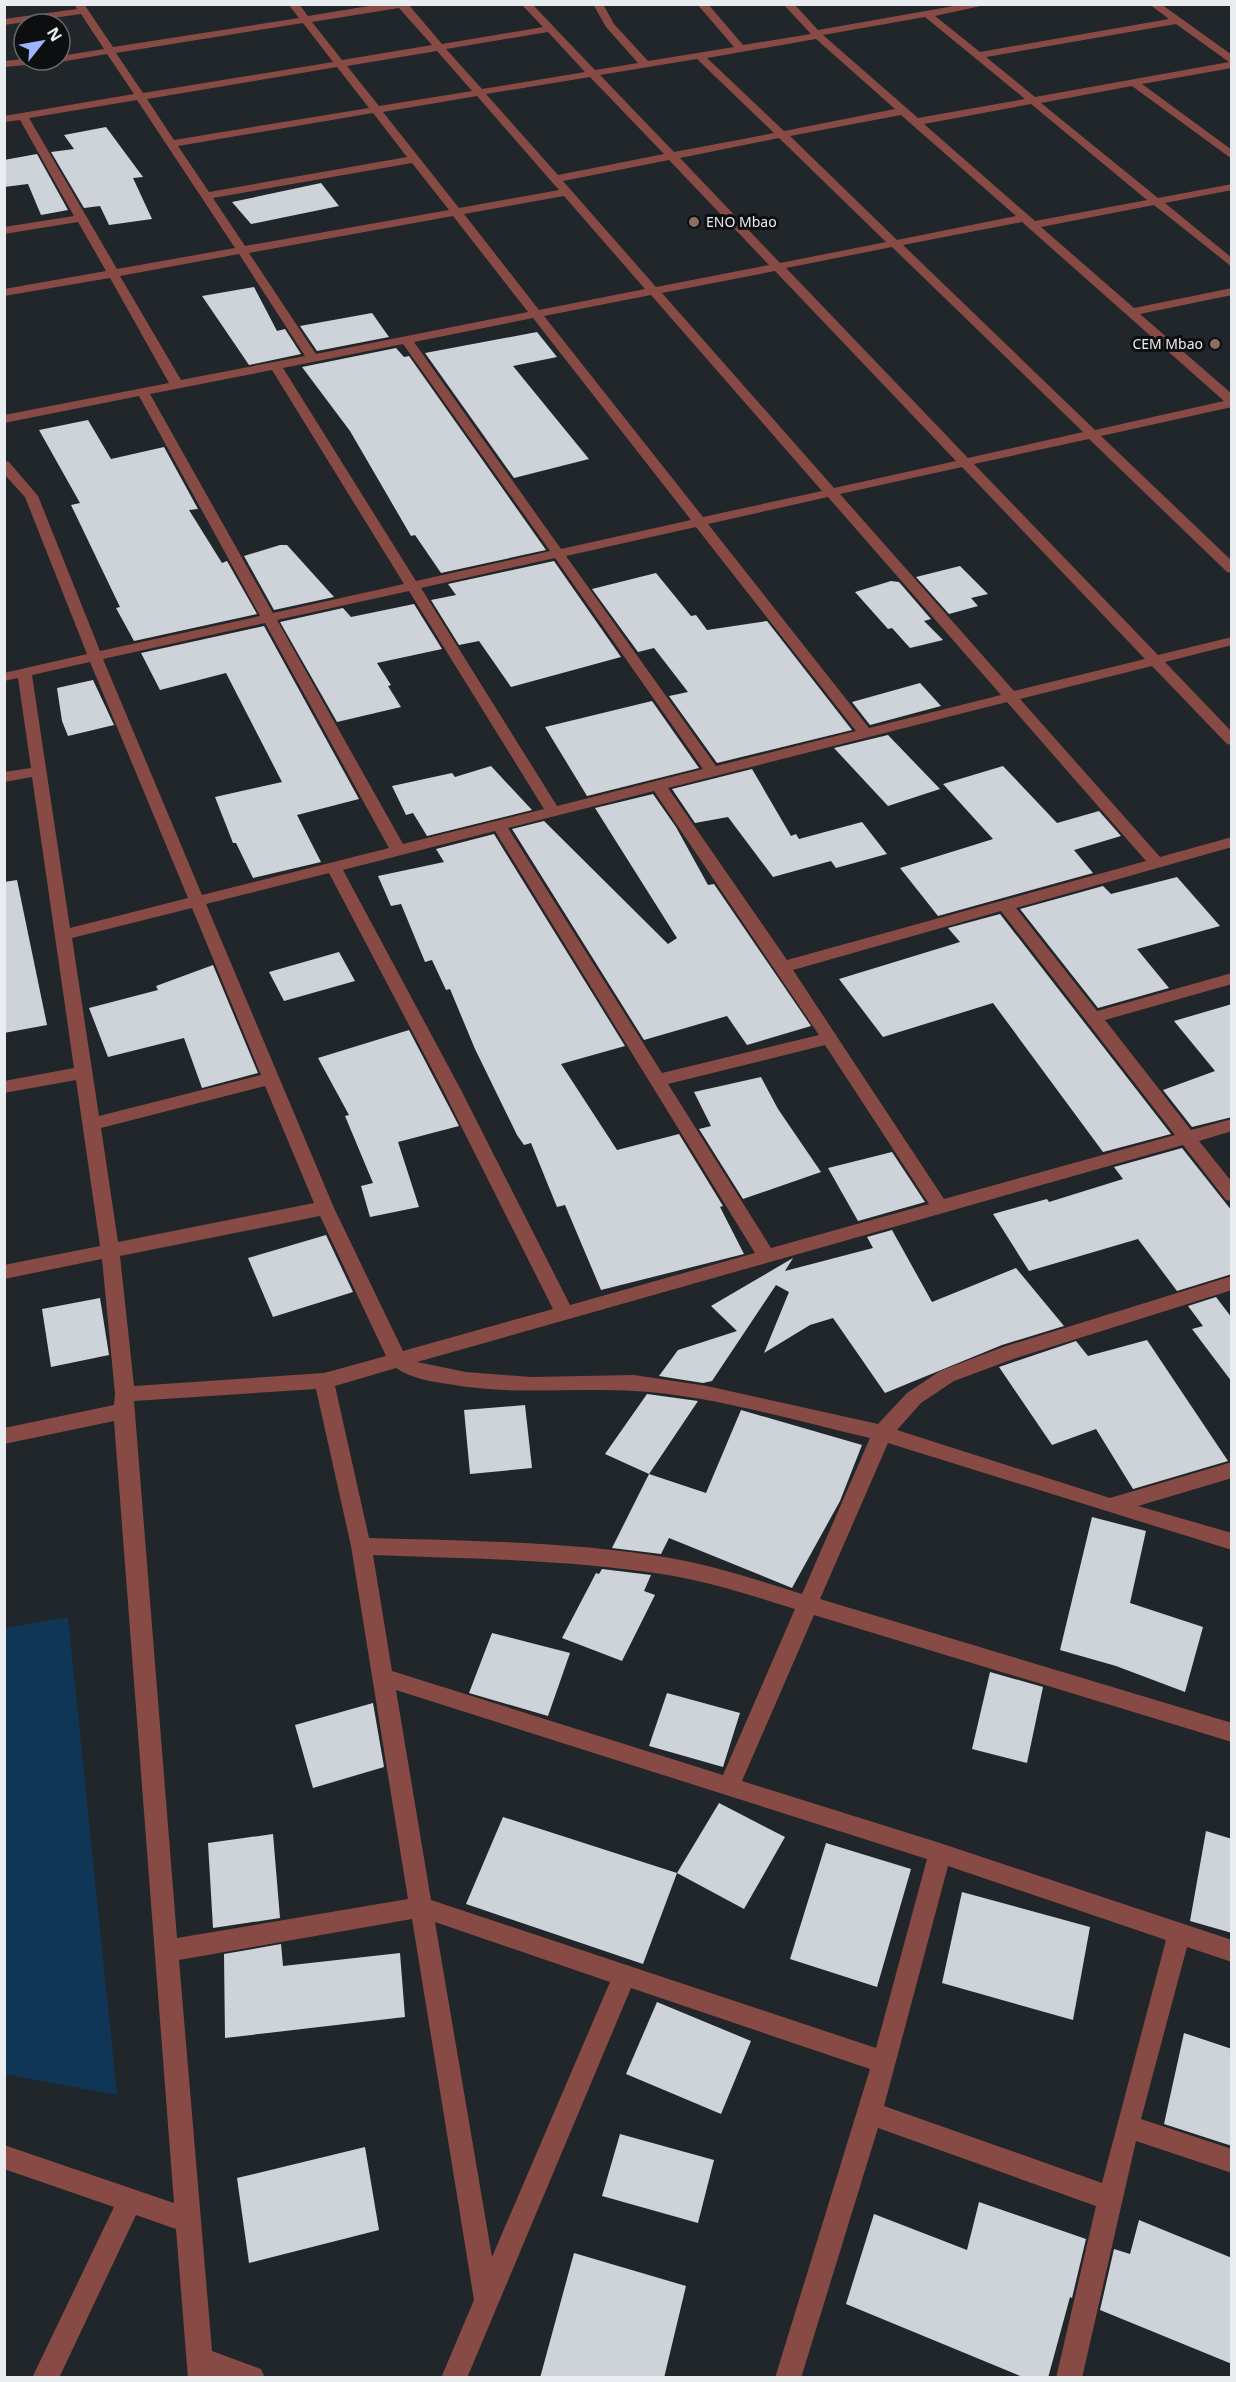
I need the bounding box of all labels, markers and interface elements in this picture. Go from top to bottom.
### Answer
north arrow [12,12,72,72]
text: N [42,23,68,46]
place label: ENO Mbao [706,212,777,231]
marker: ENO Mbao [687,215,701,229]
place label: CEM Mbao [1132,334,1203,353]
marker: CEM Mbao [1208,337,1222,351]

